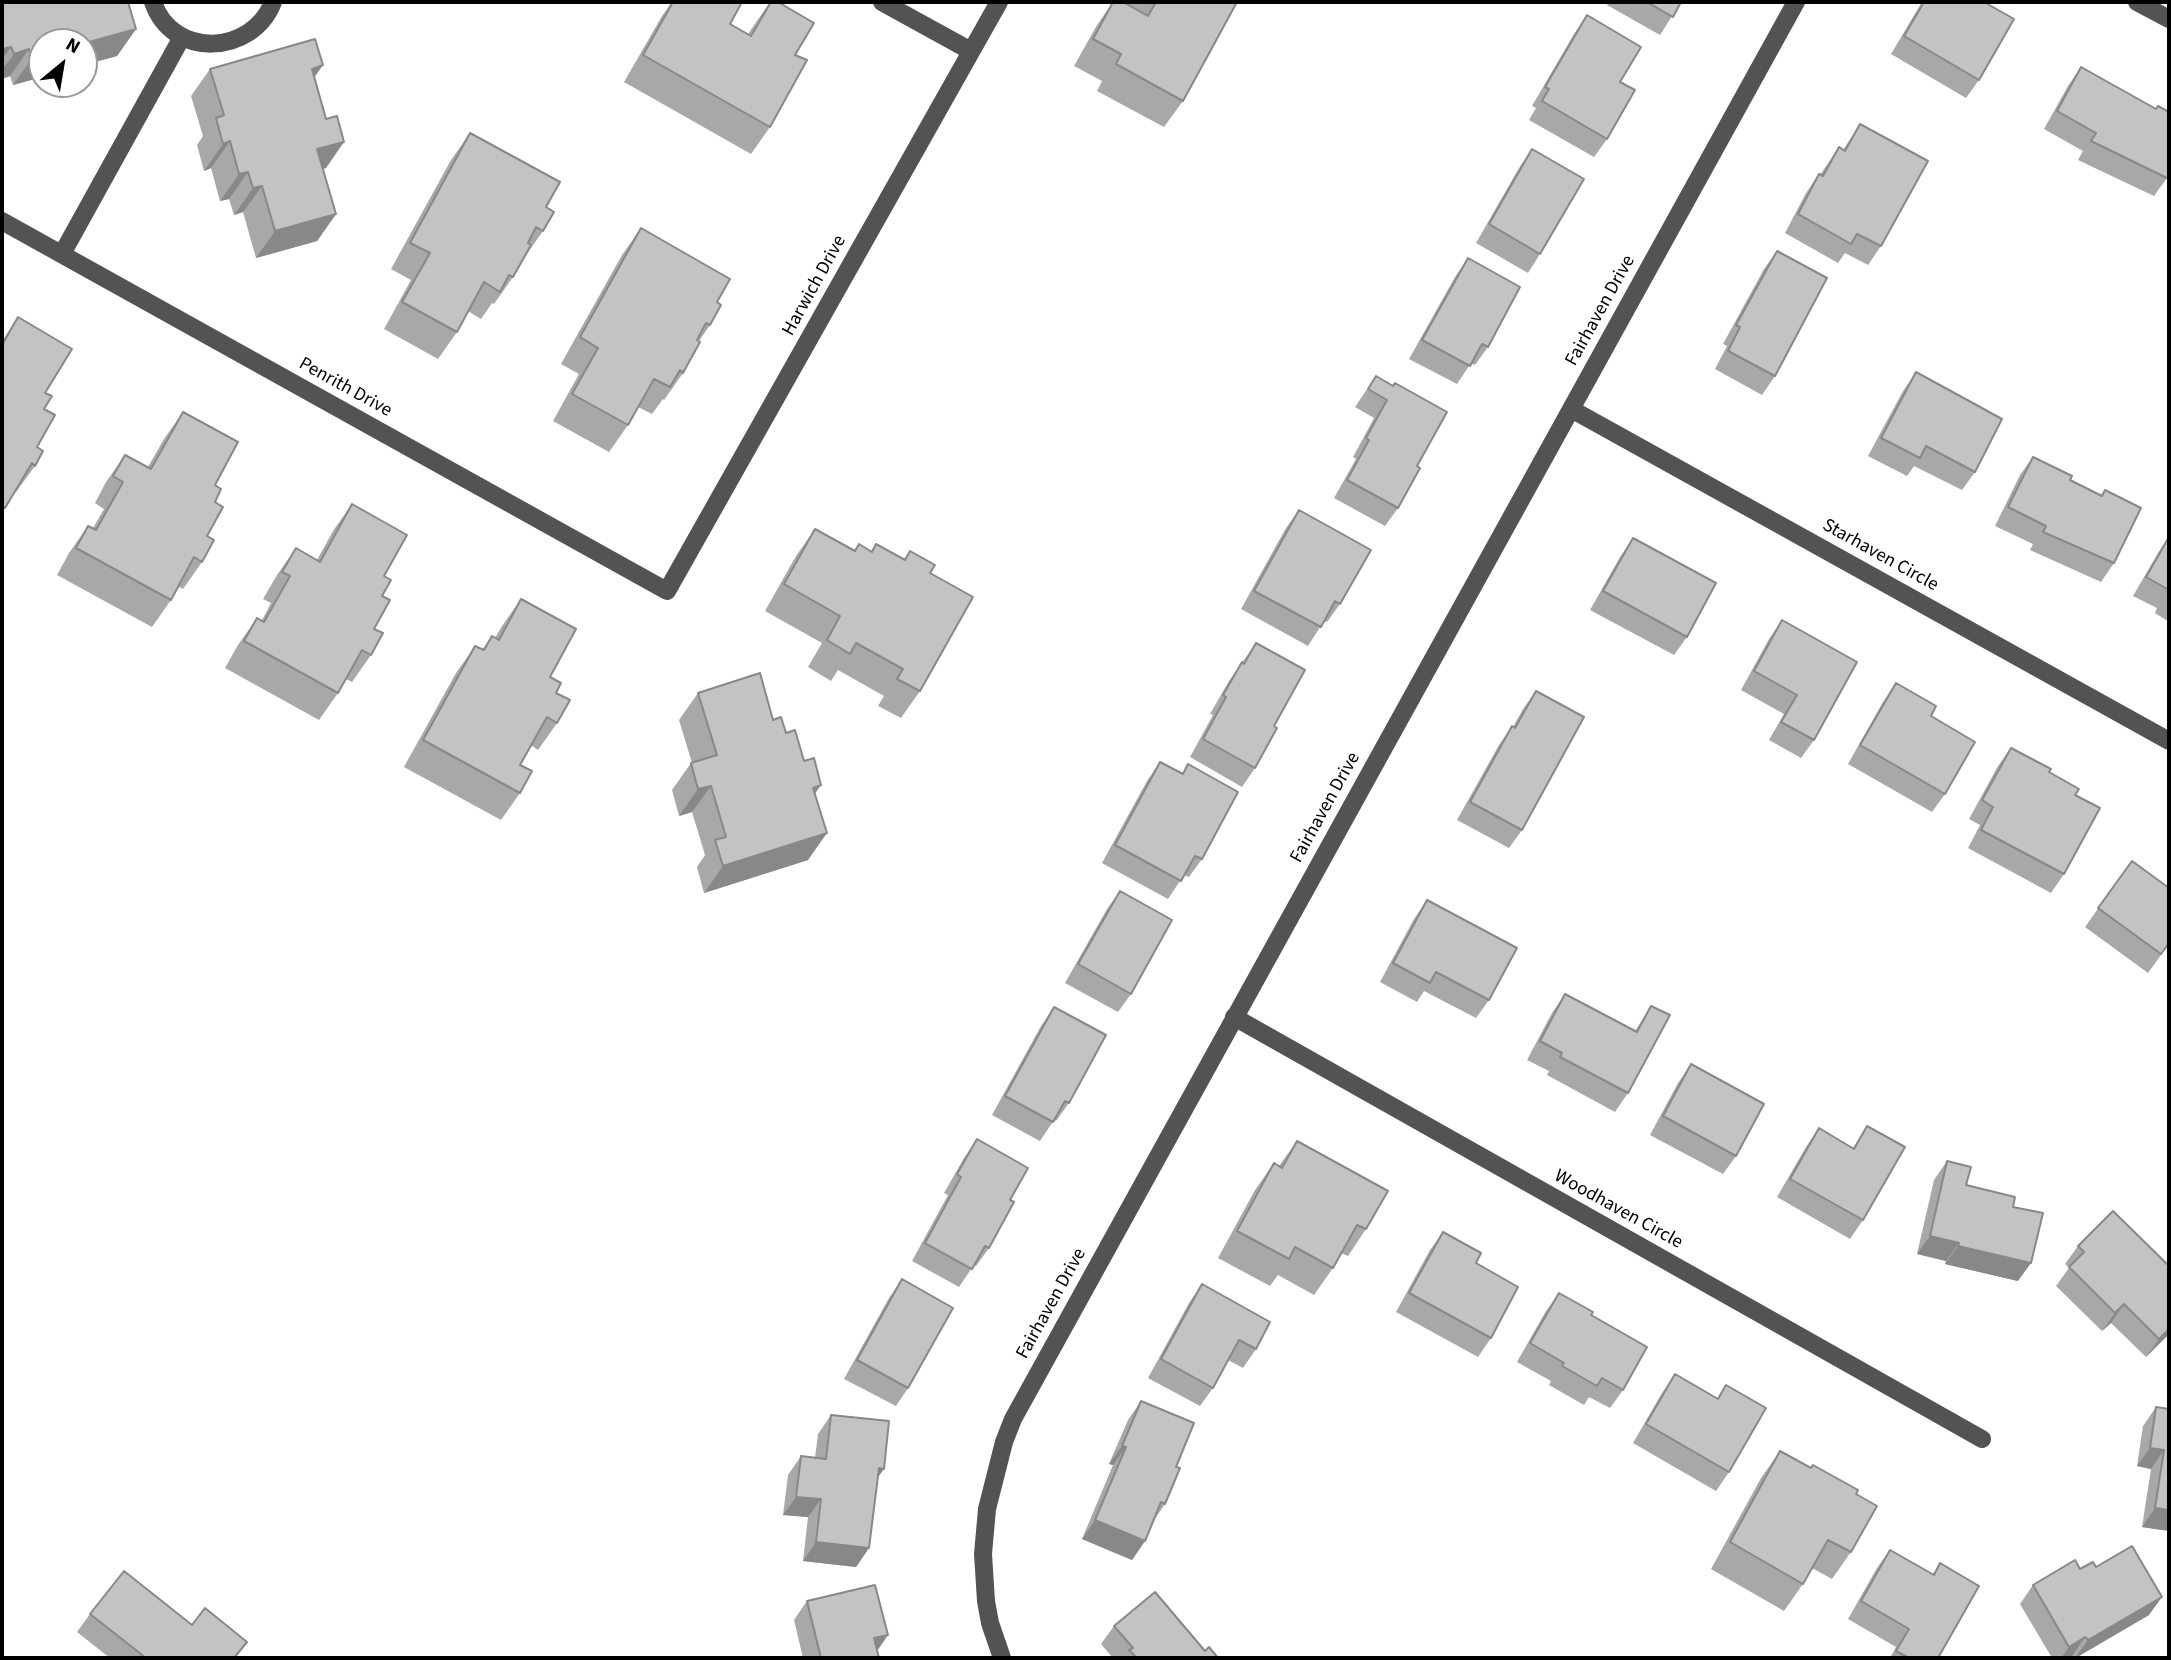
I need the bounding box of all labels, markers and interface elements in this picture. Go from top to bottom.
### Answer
north arrow [28,28,98,98]
text: N [61,31,85,61]
street label: Harwich Drive [778,232,852,340]
street label: Fairhaven Drive [1561,252,1641,370]
street label: Penrith Drive [294,353,396,423]
street label: Starhaven Circle [1818,515,1942,597]
street label: Fairhaven Drive [1286,749,1366,867]
street label: Woodhaven Circle [1550,1165,1686,1255]
street label: Fairhaven Drive [1012,1245,1092,1363]

